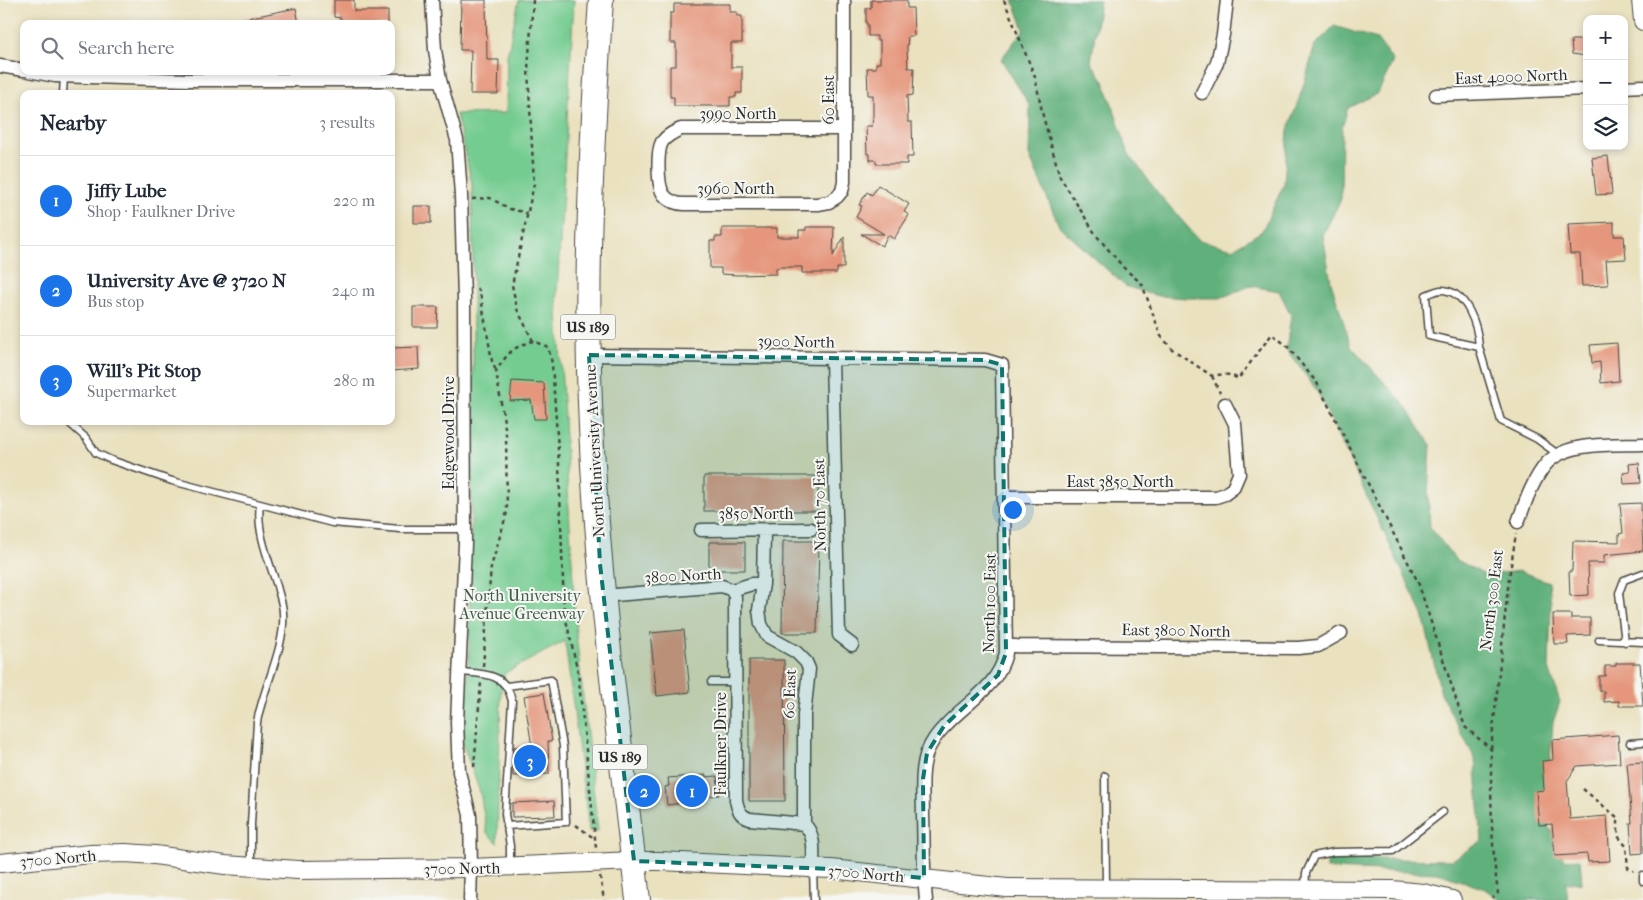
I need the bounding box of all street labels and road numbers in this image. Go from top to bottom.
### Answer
street label: East 4000 North [1454,65,1568,88]
street label: 60 East [819,75,838,125]
street label: 3990 North [699,104,777,123]
street label: 3960 North [697,179,775,198]
road number: US 189 [560,314,616,340]
street label: 3900 North [757,331,835,352]
street label: North University Avenue [580,364,609,538]
street label: Edgewood Drive [439,376,458,490]
street label: North 70 East [809,458,830,552]
street label: East 3850 North [1066,472,1174,491]
street label: 3850 North [718,504,794,523]
street label: North 300 East [1476,548,1507,651]
street label: North 100 East [979,552,1000,653]
street label: 3800 North [644,564,722,587]
street label: East 3800 North [1121,620,1231,641]
street label: 60 East [779,669,800,719]
street label: Faulkner Drive [711,692,730,796]
road number: US 189 [592,744,648,770]
street label: 3700 North [19,846,97,871]
street label: 3700 North [423,858,501,879]
street label: 3700 North [827,861,905,886]

